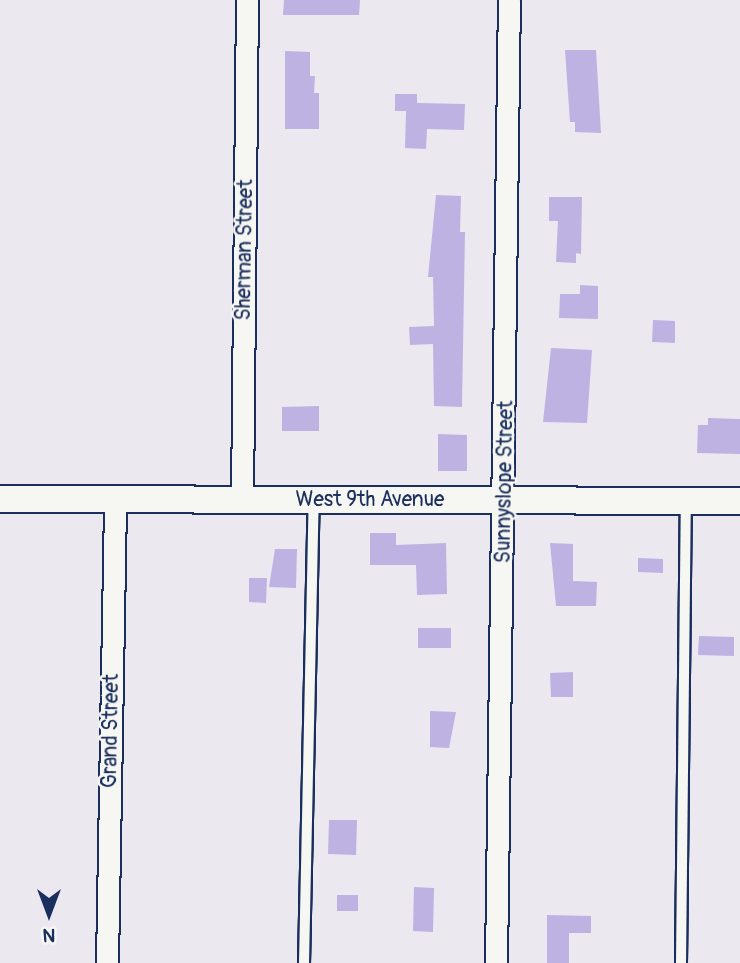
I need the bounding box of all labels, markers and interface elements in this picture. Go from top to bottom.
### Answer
street label: Sherman Street [231,179,259,321]
street label: Sunnyslope Street [491,400,519,564]
street label: West 9th Avenue [296,487,444,513]
street label: Grand Street [97,674,125,788]
north arrow [14,879,84,949]
text: N [43,923,55,947]

